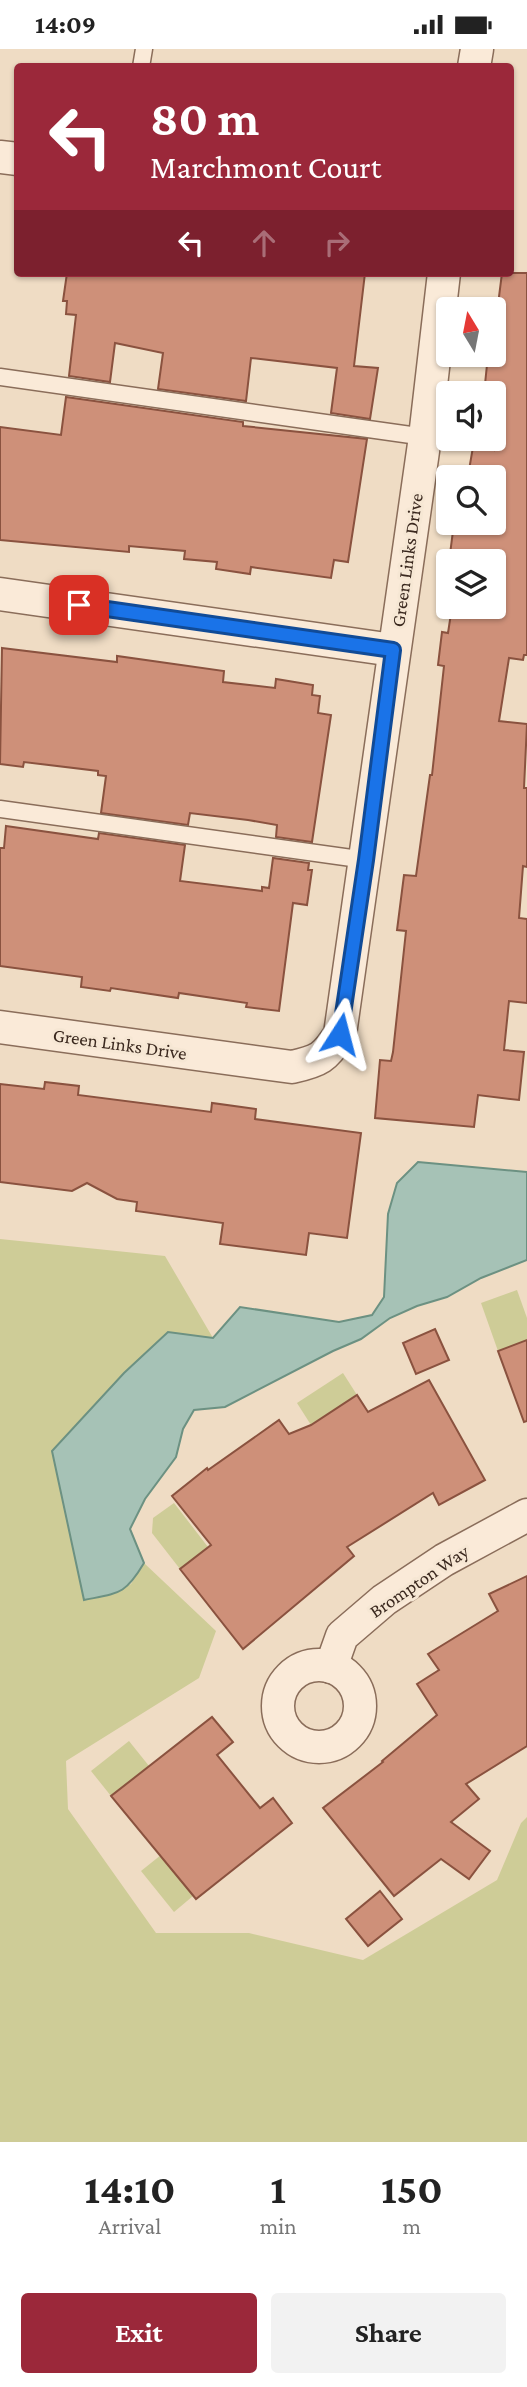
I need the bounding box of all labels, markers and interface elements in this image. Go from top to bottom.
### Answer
text: 14:09 [35,10,96,39]
icon: left [35,91,126,182]
text: 80 m [150,91,259,146]
text: Marchmont Court [150,149,381,185]
icon: left [172,224,210,262]
icon: ahead [245,224,283,262]
icon: right [318,224,356,262]
north arrow [436,297,506,367]
map controls [436,297,506,619]
button: sound [436,381,506,451]
button: search [436,465,506,535]
street label: Green Links Drive [387,492,427,628]
button: layers [436,549,506,619]
pin [49,575,109,635]
icon: arrive [60,586,98,624]
position arrow [303,997,377,1071]
street label: Green Links Drive [52,1024,188,1064]
street label: Brompton Way [366,1540,473,1622]
text: 14:10 [84,2165,176,2212]
text: 1 [270,2165,286,2212]
text: 150 [381,2165,443,2212]
text: Arrival [99,2213,161,2239]
text: min [260,2213,297,2239]
text: m [403,2213,421,2239]
button: Exit [21,2293,257,2373]
button: Share [271,2293,506,2373]

